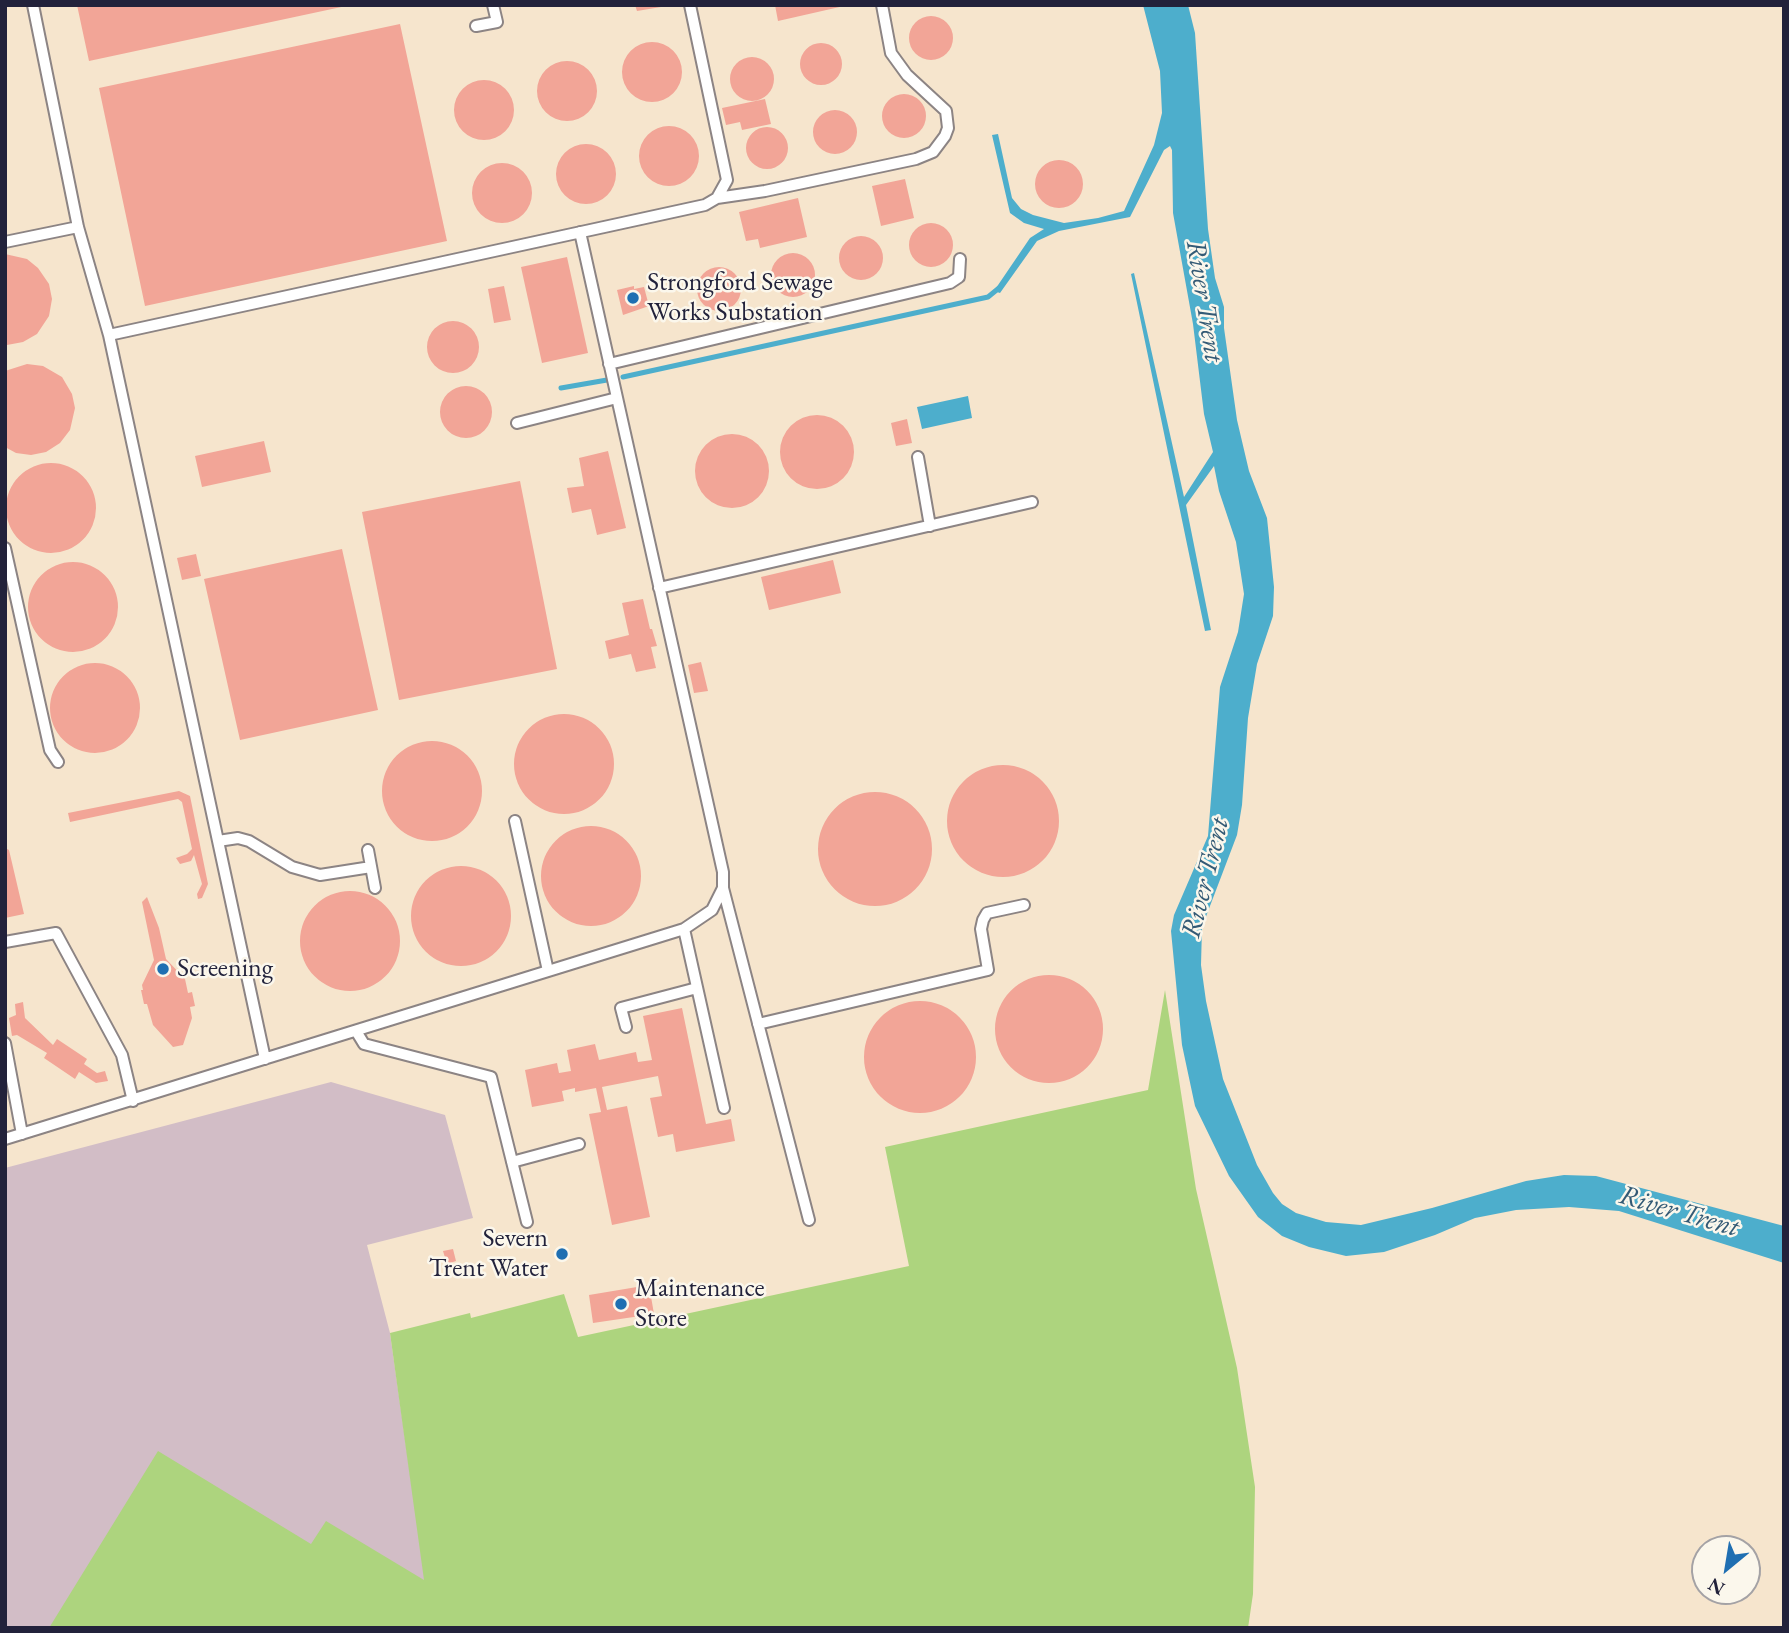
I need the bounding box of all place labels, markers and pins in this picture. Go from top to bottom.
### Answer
place label: Strongford Sewage Works Substation [647,267,833,328]
marker: Strongford Sewage Works Substation [625,290,641,306]
place label: Screening [177,953,273,985]
marker: Screening [155,961,171,977]
place label: Severn Trent Water [429,1223,548,1284]
marker: Severn Trent Water [554,1246,570,1262]
place label: Maintenance Store [635,1273,765,1334]
marker: Maintenance Store [613,1296,629,1312]

